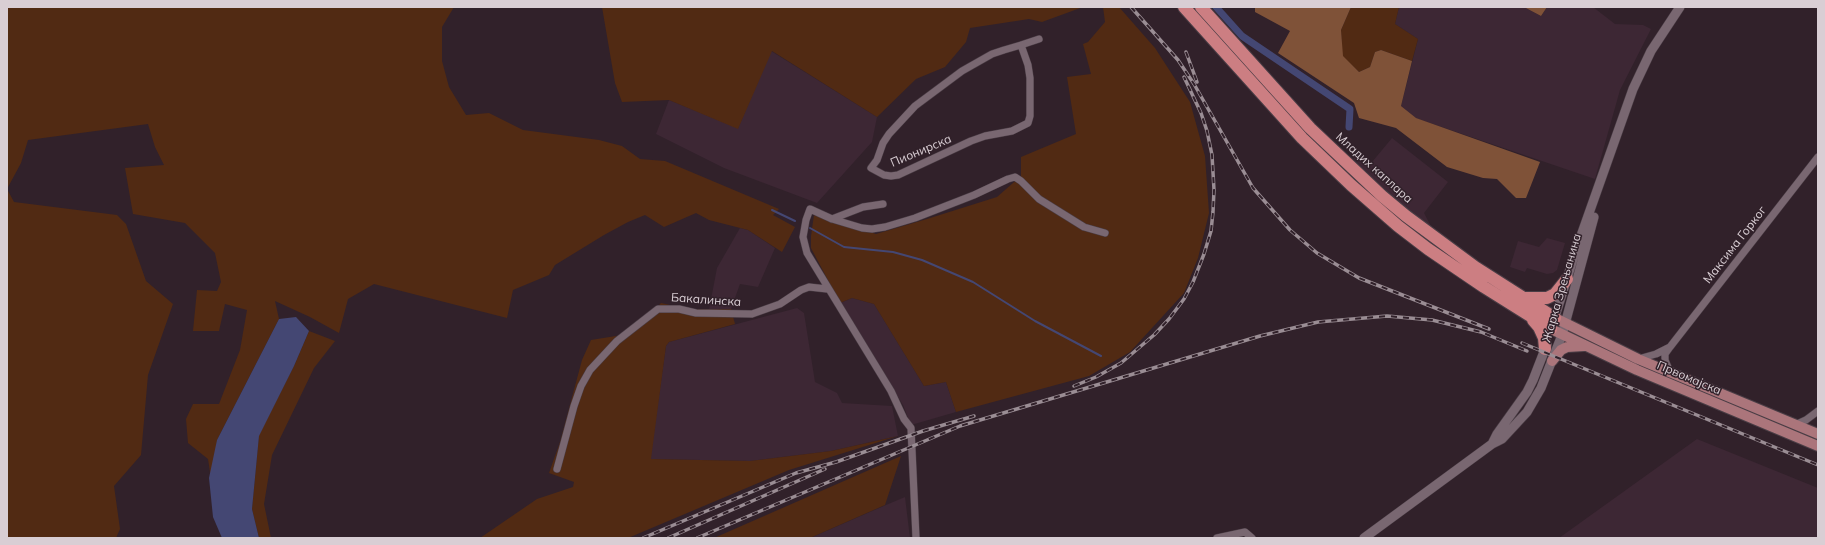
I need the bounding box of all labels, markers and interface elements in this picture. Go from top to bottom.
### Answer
street label: Младих каплара [1333,130,1415,206]
street label: Пионирска [888,132,954,170]
street label: Максима Горког [1700,203,1770,287]
street label: Жарка Зрењанина [1540,232,1584,344]
street label: Бакалинска [670,290,742,310]
street label: Првомајска [1655,358,1723,398]

